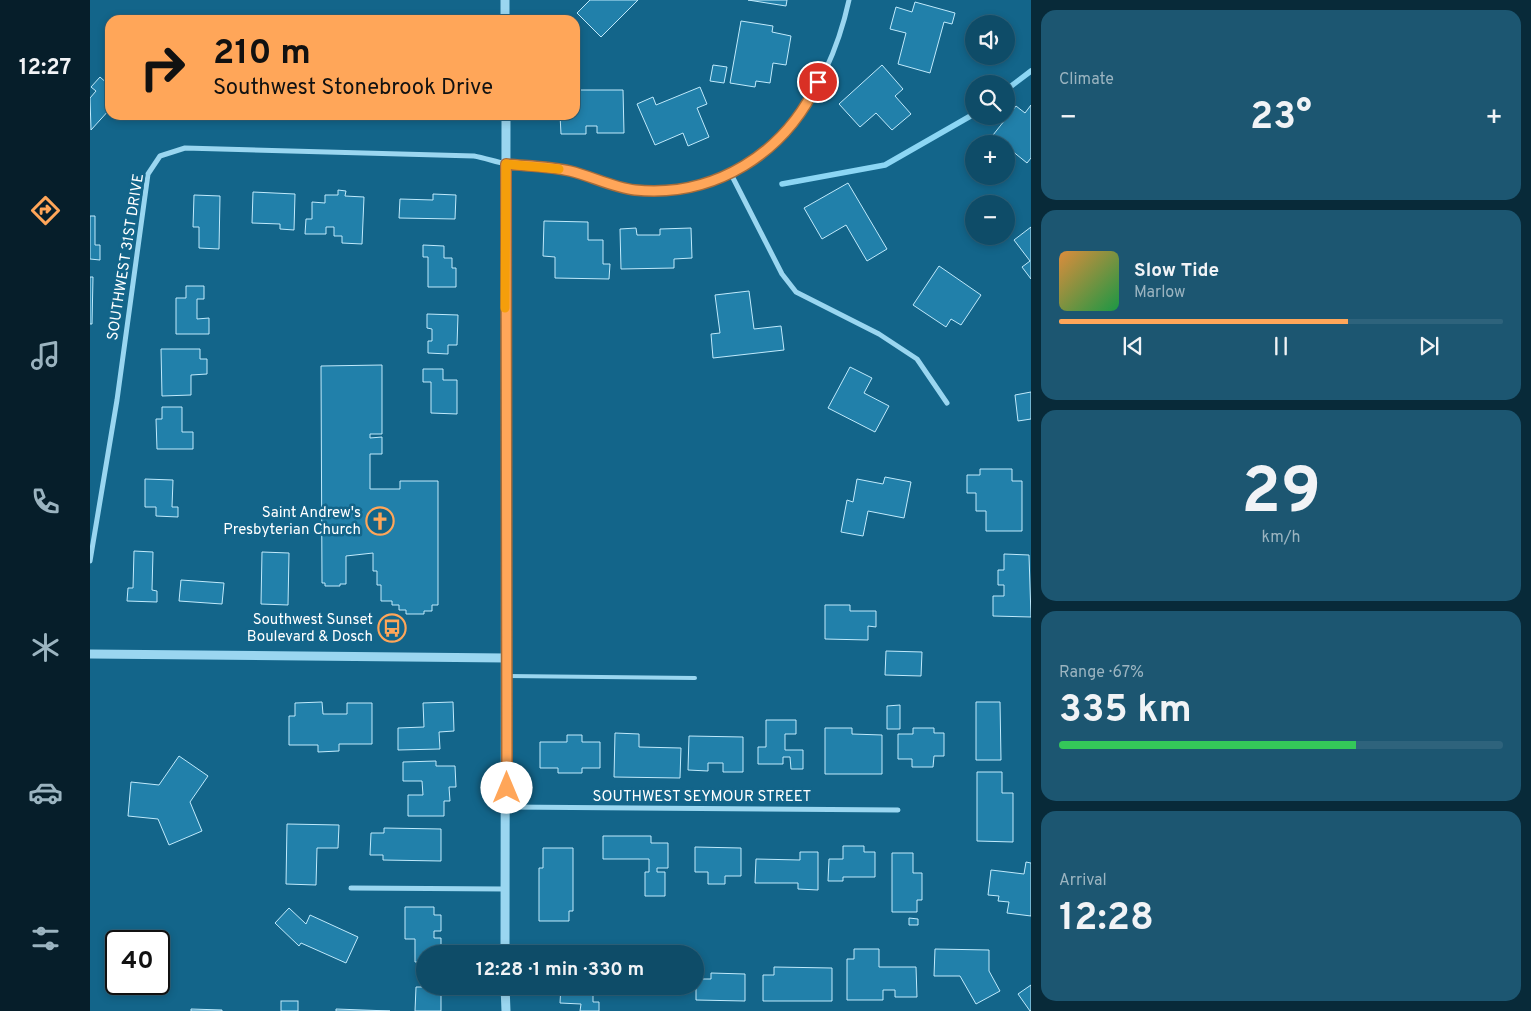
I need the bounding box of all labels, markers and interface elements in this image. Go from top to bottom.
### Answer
map controls [965,15,1015,245]
button: sound [965,15,1015,65]
text: 210 m [213,32,311,76]
icon: right [130,35,195,100]
text: 12:27 [19,55,71,82]
pin [797,61,839,103]
icon: arrive [804,68,832,96]
text: Climate [1059,70,1114,90]
text: Southwest Stonebrook Drive [213,75,493,102]
button: search [965,75,1015,125]
text: 23° [1250,94,1312,143]
text: − [1059,101,1077,137]
text: + [1485,101,1503,137]
button: + [965,135,1015,185]
street label: SOUTHWEST 31ST DRIVE [104,172,149,342]
icon: directions [28,193,63,228]
button: − [965,195,1015,245]
text: Slow Tide [1134,259,1219,283]
text: Marlow [1134,283,1186,303]
icon: previous [1119,332,1147,360]
icon: pause [1267,332,1295,360]
icon: next [1415,332,1443,360]
icon: music [28,338,63,373]
text: 29 [1241,454,1321,536]
icon: phone [28,484,63,519]
place label: Saint Andrew's Presbyterian Church [223,504,361,540]
church icon: Saint Andrew's Presbyterian Church [365,506,395,536]
text: km/h [1262,528,1300,548]
place label: Southwest Sunset Boulevard & Dosch [247,611,373,647]
bus stop icon: Southwest Sunset Boulevard & Dosch [377,613,407,643]
icon: climate [28,630,63,665]
text: Range · 67% [1059,663,1144,683]
text: 335 km [1059,687,1192,736]
position arrow [480,761,532,813]
icon: car [28,775,63,810]
street label: SOUTHWEST SEYMOUR STREET [593,788,811,807]
text: Arrival [1059,871,1107,891]
text: 12:28 [1059,895,1154,944]
icon: filters [28,921,63,956]
speed limit sign: 40 [105,930,170,995]
text: 12:28 · 1 min · 330 m [476,958,644,982]

